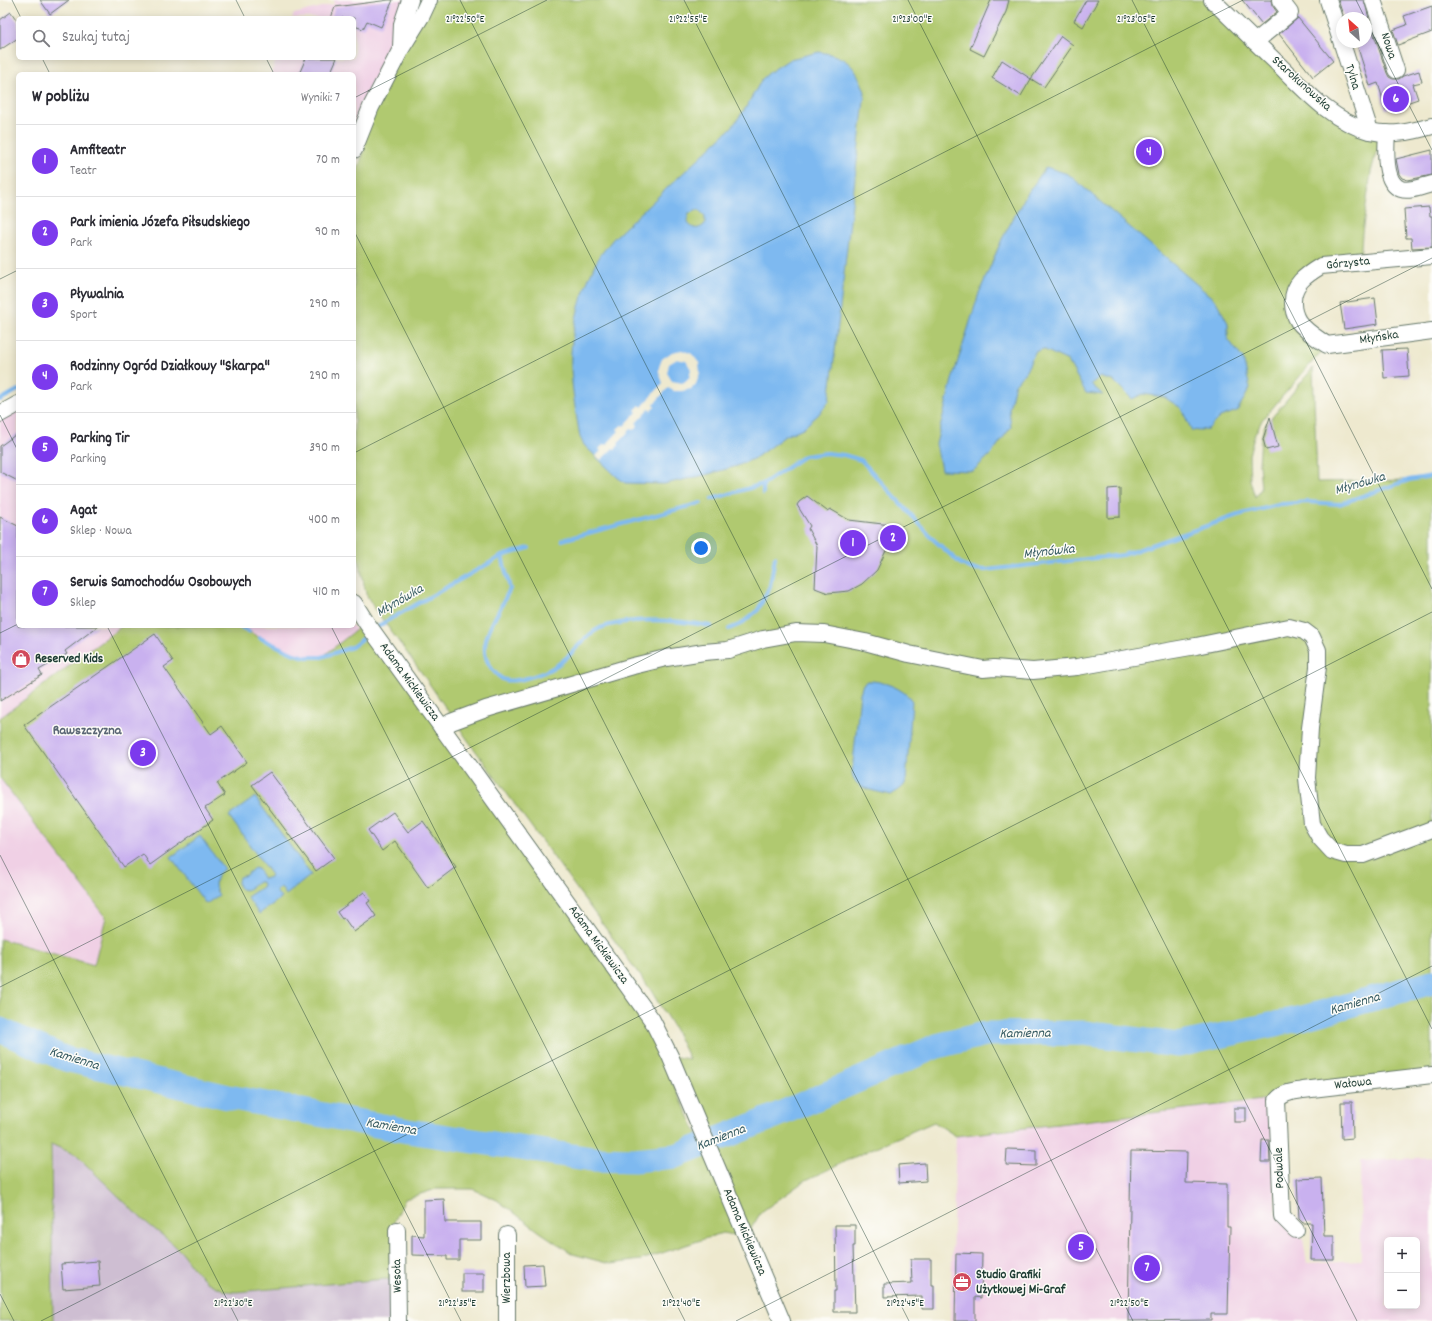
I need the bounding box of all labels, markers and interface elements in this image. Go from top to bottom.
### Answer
north arrow [1336,12,1372,48]
text: 21°22'50"E [446,13,485,27]
text: 21°22'55"E [669,13,707,27]
text: 21°23'00"E [892,13,932,27]
text: 21°23'05"E [1117,13,1156,27]
search box [16,16,356,60]
icon: search [30,27,52,49]
text: Szukaj tutaj [62,27,130,49]
street label: Nowa [1375,30,1401,62]
street label: Starokunowska [1267,52,1336,117]
street label: Tylna [1339,62,1365,93]
pin: 6 [1383,84,1409,114]
text: W pobliżu [32,86,89,110]
text: Wyniki: 7 [301,89,340,108]
pin: 4 [1136,137,1162,167]
text: Amfiteatr [70,140,126,162]
text: 1 [44,151,46,170]
text: 70 m [316,151,340,170]
text: Teatr [70,162,97,181]
text: Park imienia Józefa Piłsudskiego [70,212,250,234]
text: 2 [42,223,48,242]
text: 90 m [315,223,340,242]
text: Park [70,234,92,253]
street label: Górzysta [1325,252,1372,276]
text: Pływalnia [70,284,124,306]
text: 3 [42,295,48,314]
text: 290 m [309,295,340,314]
text: Sport [70,306,97,325]
street label: Młyńska [1358,326,1401,350]
text: Rodzinny Ogród Działkowy "Skarpa" [70,356,270,378]
text: 4 [42,367,48,386]
text: 290 m [309,367,340,386]
text: Park [70,378,92,397]
text: Parking Tir [70,428,130,450]
text: 5 [42,439,48,458]
text: 390 m [309,439,340,458]
text: Parking [70,450,106,469]
water label: Młynówka [1333,467,1389,501]
text: Agat [70,500,97,522]
text: 6 [42,511,48,530]
text: 400 m [309,511,340,530]
text: Sklep · Nowa [70,522,131,541]
pin: 2 [880,523,906,553]
pin: 1 [840,528,866,558]
your location [691,538,711,558]
water label: Młynówka [1022,539,1077,565]
text: Serwis Samochodów Osobowych [70,572,251,594]
water label: Młynówka [373,579,429,623]
text: 7 [43,583,47,602]
text: 410 m [313,583,340,602]
text: Sklep [70,594,96,613]
street label: Adama Mickiewicza [374,639,445,726]
shop icon: Reserved Kids [10,648,32,670]
place label: Reserved Kids [35,650,104,669]
district label: Rawszczyzna [53,721,123,741]
pin: 3 [130,738,156,768]
street label: Adama Mickiewicza [563,902,634,989]
water label: Kamienna [1328,987,1384,1021]
water label: Kamienna [999,1024,1052,1044]
water label: Kamienna [47,1042,103,1076]
street label: Wałowa [1334,1073,1373,1095]
water label: Kamienna [364,1113,419,1142]
water label: Kamienna [694,1119,750,1156]
street label: Podwale [1270,1147,1290,1189]
street label: Adama Mickiewicza [717,1185,771,1279]
pin: 5 [1068,1232,1094,1262]
map controls [1384,1237,1420,1309]
button: + [1384,1237,1420,1273]
street label: Wierzbowa [498,1251,517,1304]
pin: 7 [1134,1253,1160,1283]
street label: Wesoła [388,1258,408,1293]
place label: Studio Grafiki Użytkowej Mi-Graf [976,1266,1067,1300]
office icon: Studio Grafiki Użytkowej Mi-Graf [951,1271,973,1293]
button: − [1384,1273,1420,1309]
text: 21°22'30"E [214,1297,253,1311]
text: 21°22'35"E [438,1297,476,1311]
text: 21°22'40"E [662,1297,701,1311]
text: 21°22'45"E [886,1297,924,1311]
text: 21°22'50"E [1110,1297,1149,1311]

